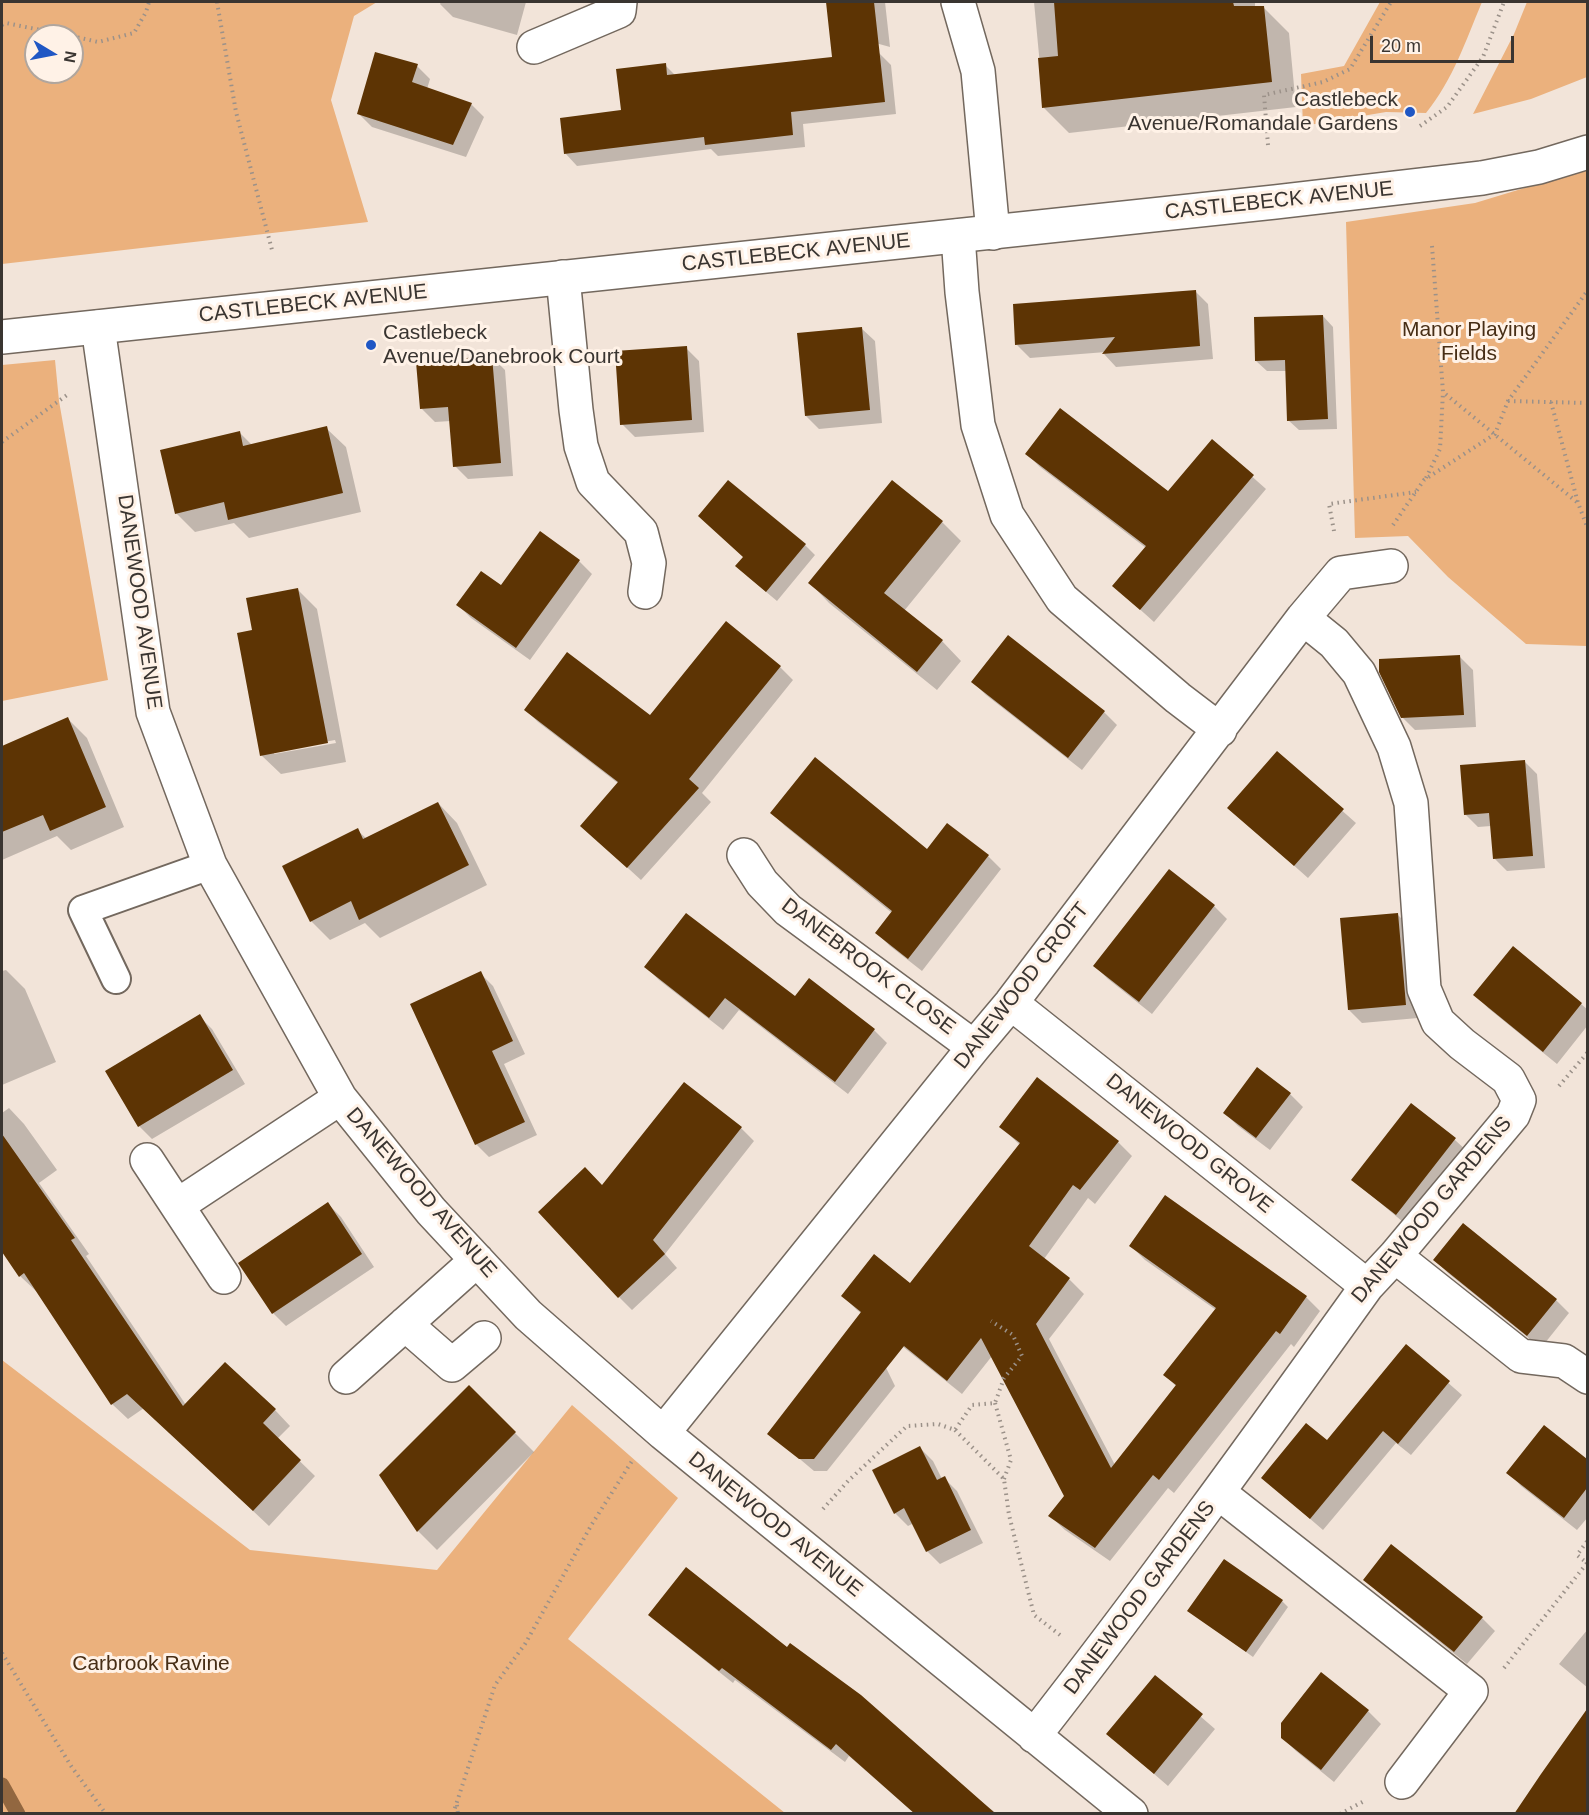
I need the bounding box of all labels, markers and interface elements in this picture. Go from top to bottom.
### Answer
north arrow [24,24,84,84]
scale bar [1373,24,1517,62]
text: 20 m [1381,36,1421,56]
text: N [61,50,80,64]
place label: Castlebeck Avenue/Romandale Gardens [1128,87,1398,137]
marker: Castlebeck Avenue/Romandale Gardens [1403,105,1417,119]
street label: CASTLEBECK AVENUE [1164,176,1394,226]
street label: CASTLEBECK AVENUE [681,228,911,278]
street label: CASTLEBECK AVENUE [198,279,428,329]
park label: Manor Playing Fields [1402,317,1536,367]
place label: Castlebeck Avenue/Danebrook Court [383,320,620,370]
marker: Castlebeck Avenue/Danebrook Court [364,338,378,352]
street label: DANEWOOD AVENUE [111,493,167,711]
street label: DANEBROOK CLOSE [776,893,960,1041]
street label: DANEWOOD CROFT [949,898,1095,1074]
street label: DANEWOOD GROVE [1100,1069,1278,1219]
street label: DANEWOOD AVENUE [340,1103,502,1283]
street label: DANEWOOD GARDENS [1347,1112,1517,1308]
street label: DANEWOOD AVENUE [683,1447,867,1603]
street label: DANEWOOD GARDENS [1059,1496,1221,1700]
park label: Carbrook Ravine [72,1651,230,1677]

